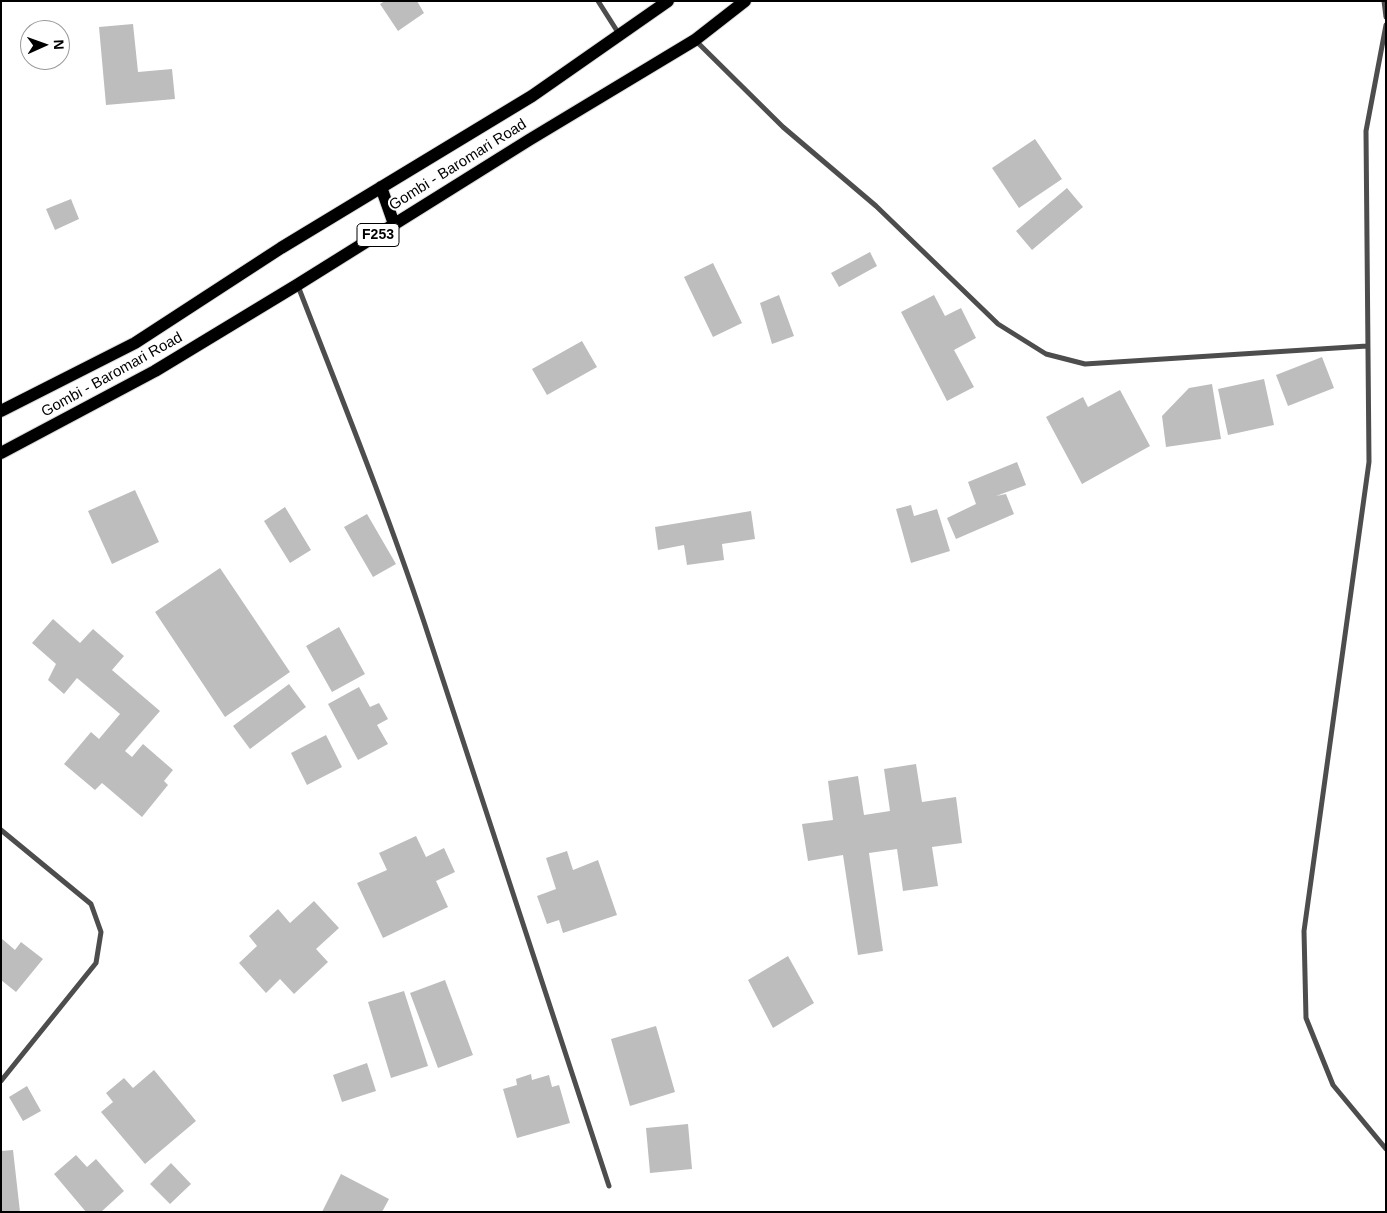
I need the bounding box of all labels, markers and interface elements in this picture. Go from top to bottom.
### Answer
north arrow [20,20,70,70]
text: N [51,39,67,50]
street label: Gombi - Baromari Road [386,115,530,215]
road number: F253 [357,224,399,246]
street label: Gombi - Baromari Road [38,329,186,421]

